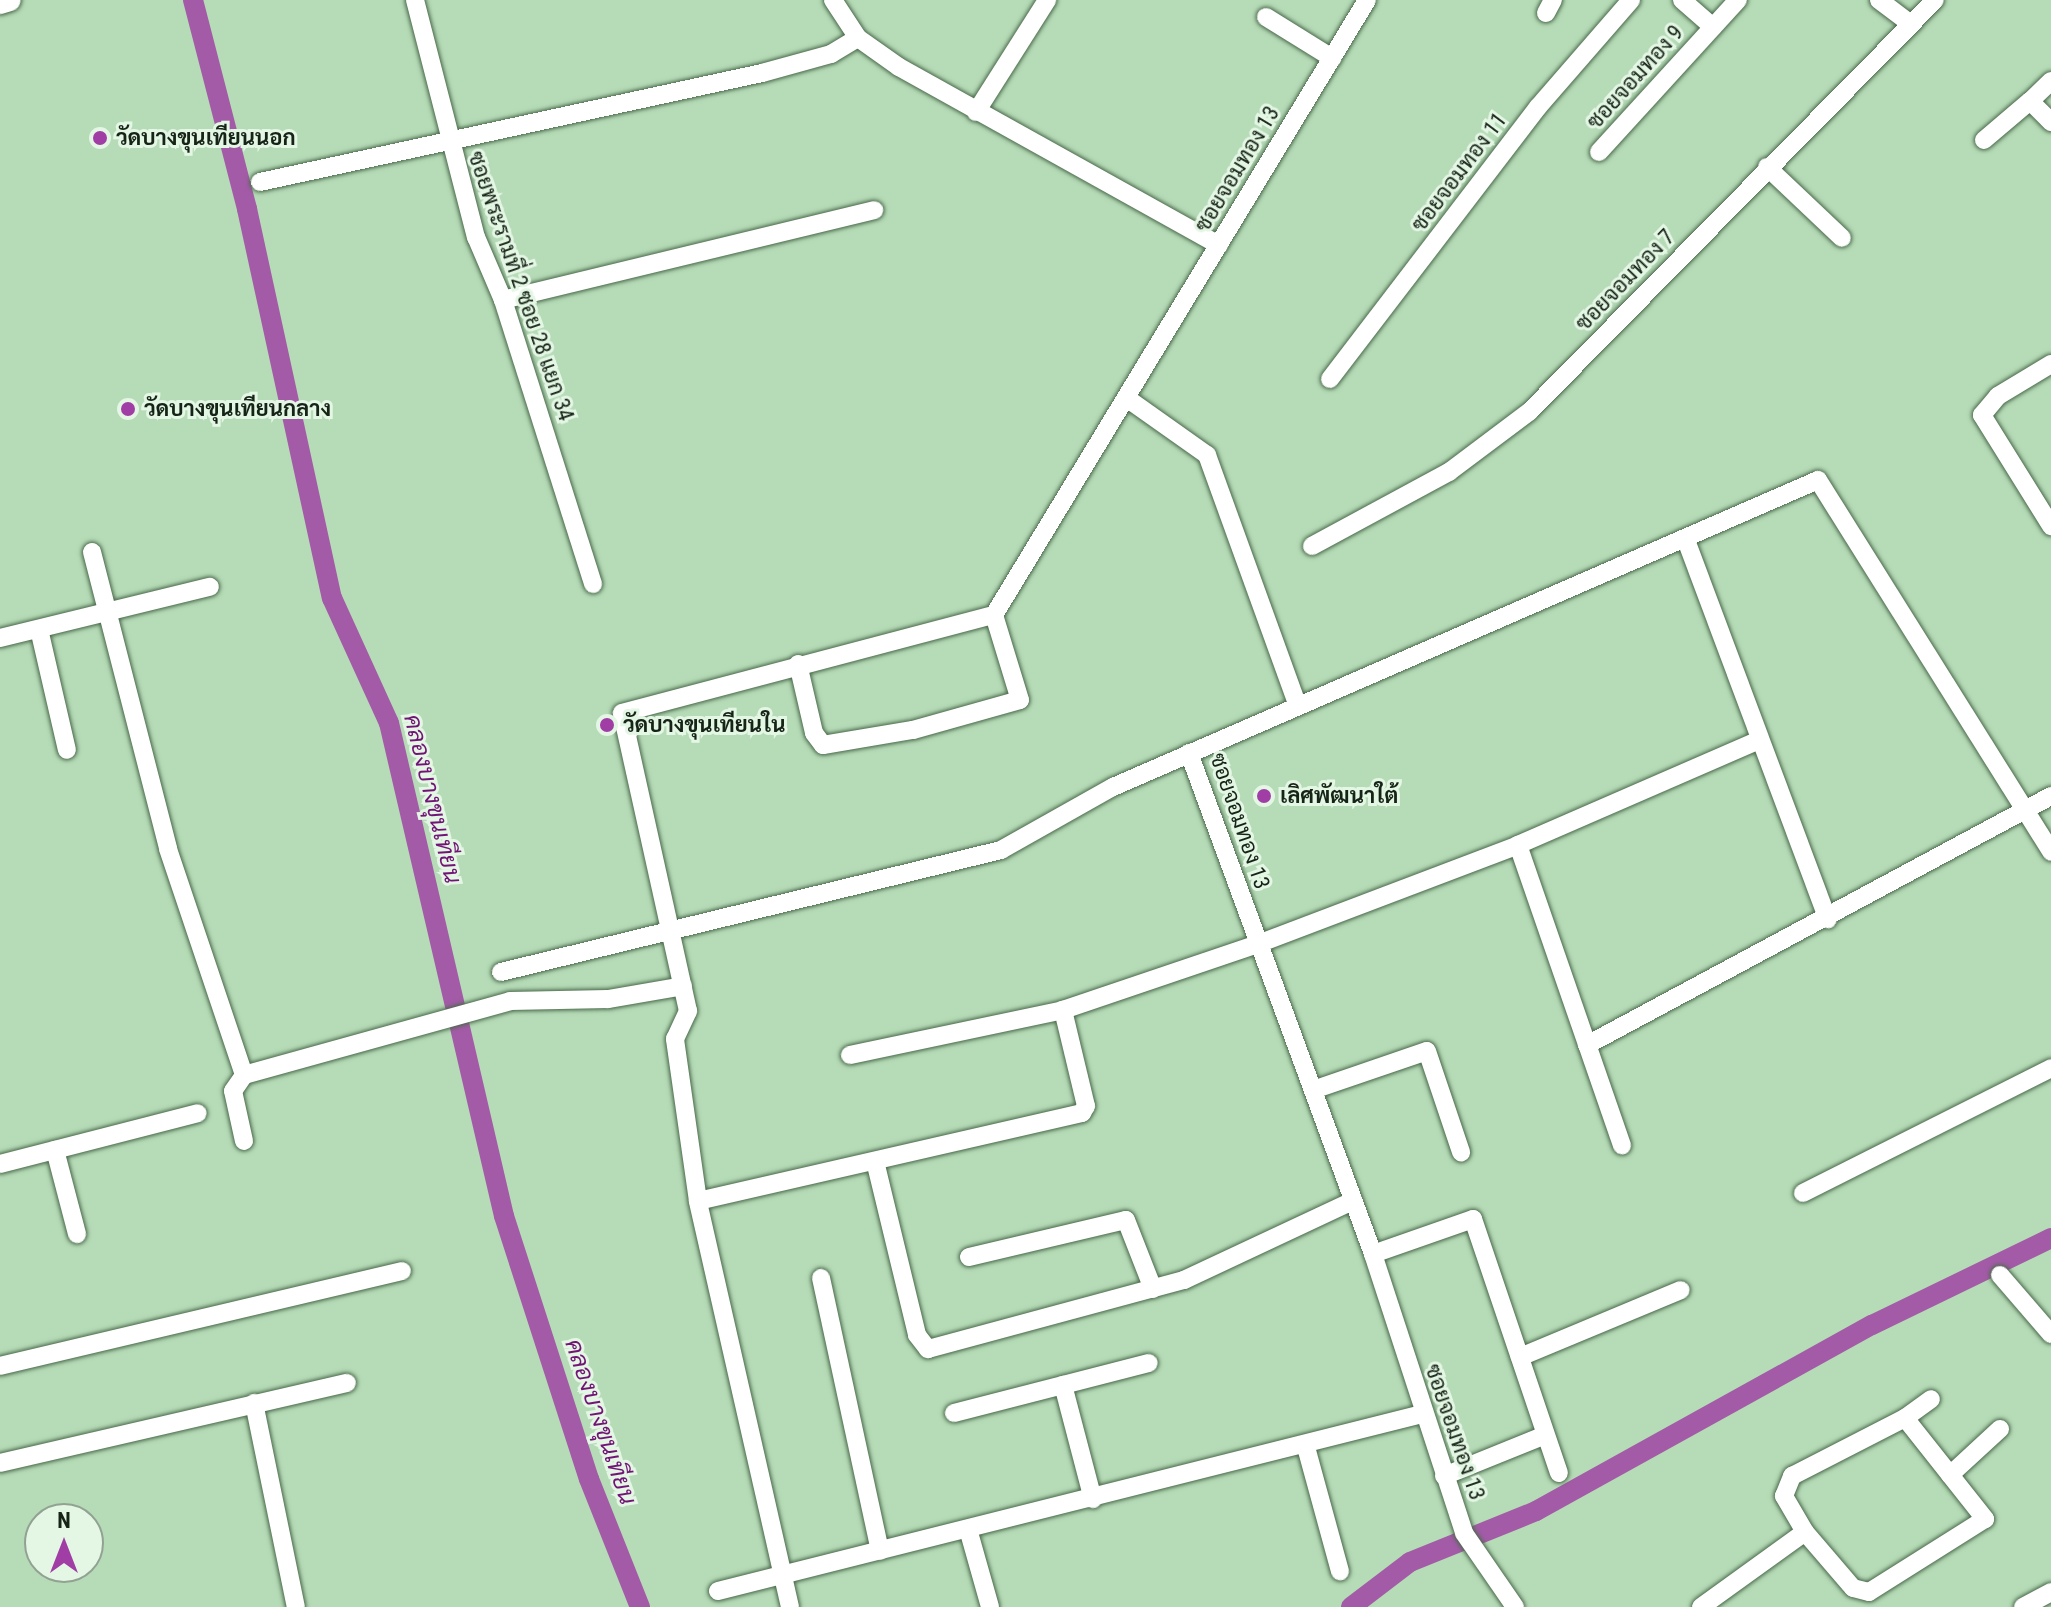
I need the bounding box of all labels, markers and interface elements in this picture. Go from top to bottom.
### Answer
street label: ซอยจอมทอง 9 [1581,20,1689,134]
street label: ซอยจอมทอง 13 [1189,101,1285,237]
street label: ซอยจอมทอง 11 [1406,107,1512,237]
place label: วัดบางขุนเทียนนอก [116,125,296,151]
marker: วัดบางขุนเทียนนอก [91,129,109,147]
street label: ซอยพระรามที่ 2 ซอย 28 แยก 34 [462,148,580,424]
street label: ซอยจอมทอง 7 [1570,224,1680,336]
place label: วัดบางขุนเทียนกลาง [144,396,331,422]
marker: วัดบางขุนเทียนกลาง [119,400,137,418]
water label: คลองบางขุนเทียน [397,712,467,886]
place label: วัดบางขุนเทียนใน [623,712,786,738]
marker: วัดบางขุนเทียนใน [598,716,616,734]
street label: ซอยจอมทอง 13 [1204,750,1276,892]
place label: เลิศพัฒนาใต้ [1280,783,1398,809]
marker: เลิศพัฒนาใต้ [1255,787,1273,805]
water label: คลองบางขุนเทียน [558,1335,642,1509]
street label: ซอยจอมทอง 13 [1419,1361,1491,1503]
north arrow [24,1503,104,1583]
text: N [57,1508,71,1533]

